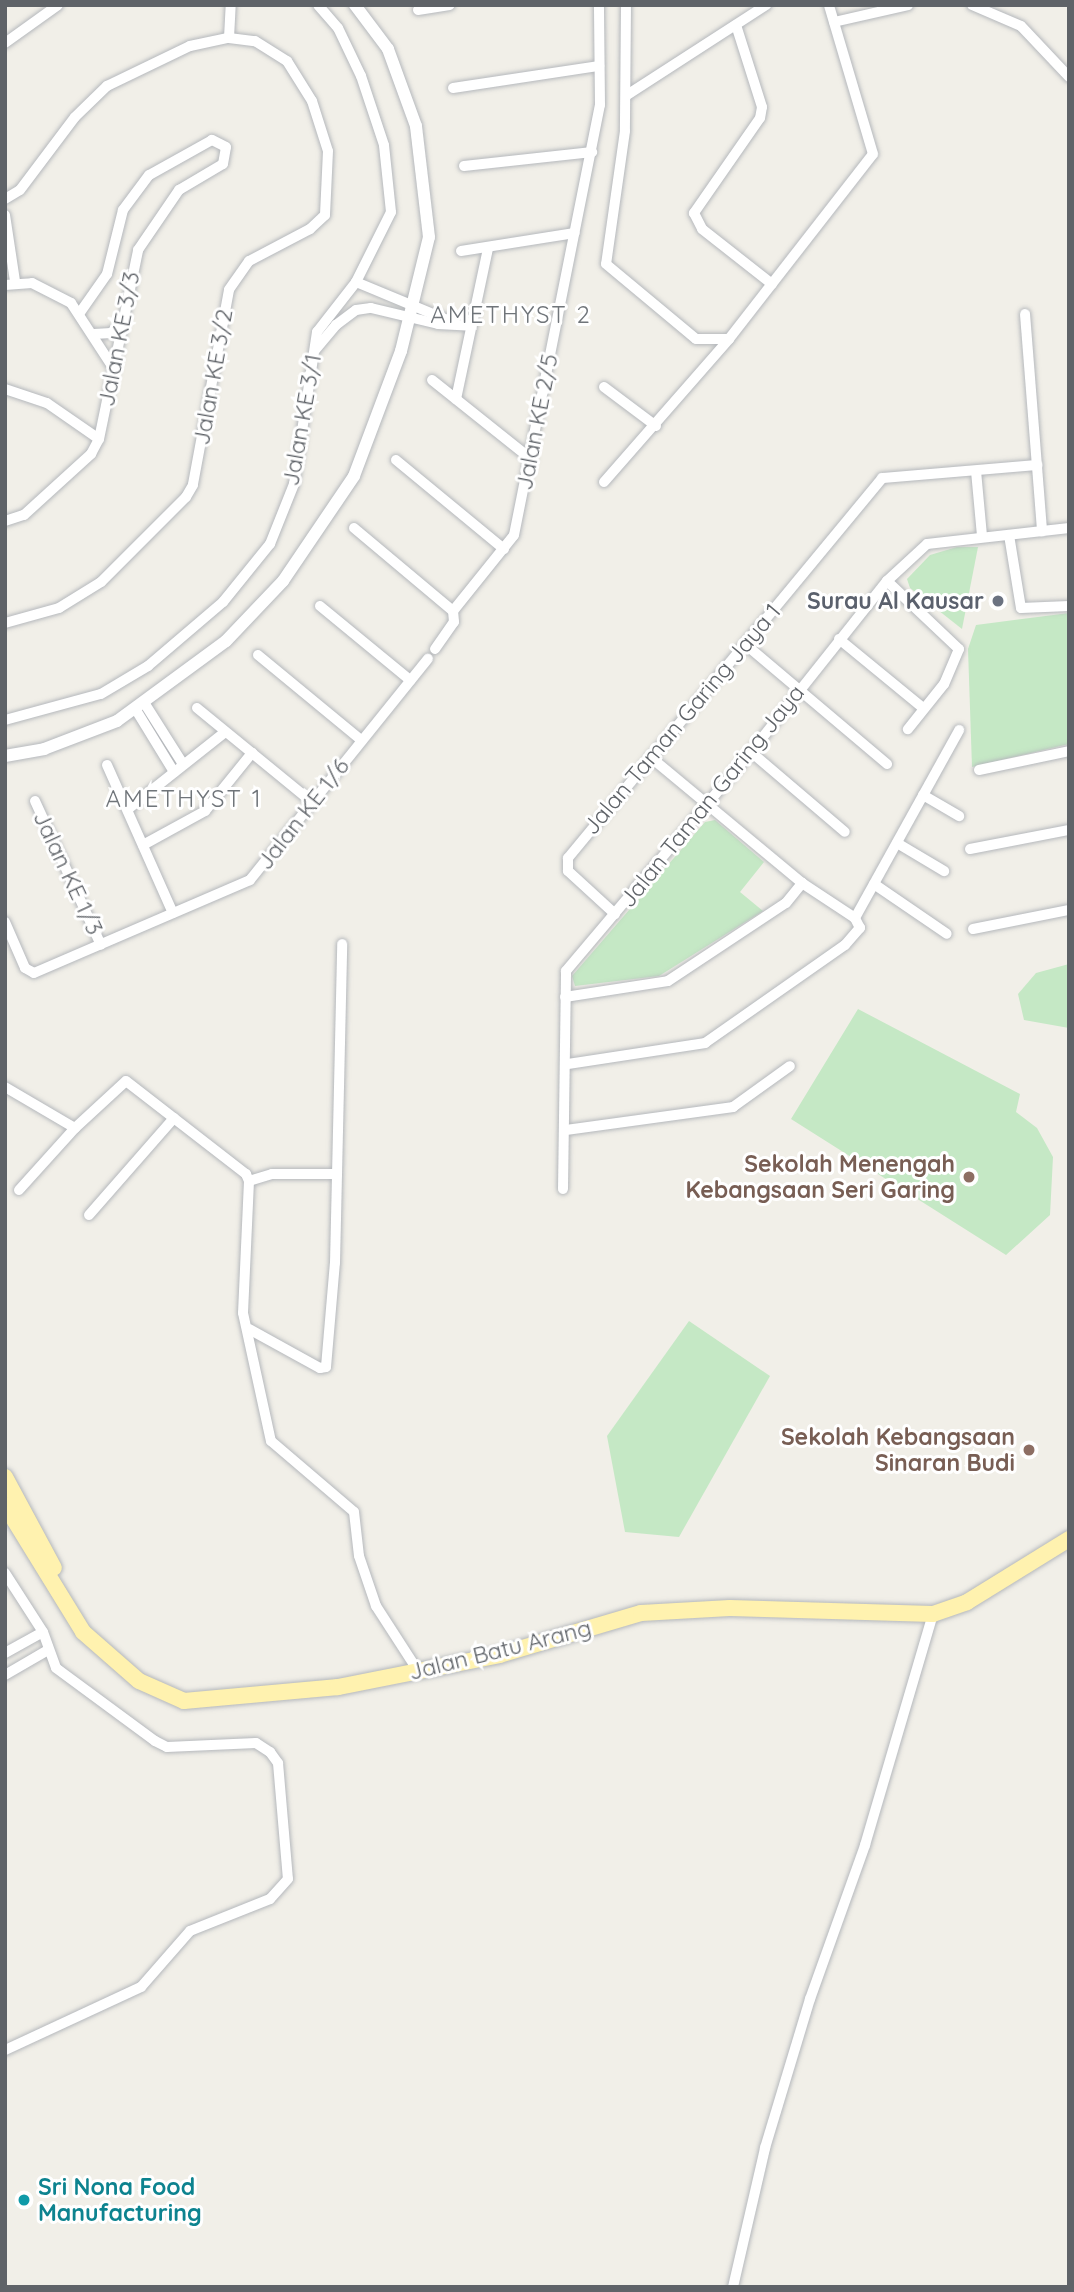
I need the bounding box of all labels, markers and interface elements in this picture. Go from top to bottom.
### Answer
street label: Jalan KE 3/3 [92,269,146,409]
district label: AMETHYST 2 [432,301,590,329]
street label: Jalan KE 3/2 [187,307,239,447]
street label: Jalan KE 3/1 [277,352,327,488]
street label: Jalan KE 2/5 [510,352,564,492]
place label: Surau Al Kausar [807,587,984,615]
marker: Surau Al Kausar [990,593,1006,609]
street label: Jalan Taman Garing Jaya 1 [577,598,787,840]
street label: Jalan Taman Garing Jaya [614,679,810,913]
street label: Jalan KE 1/6 [251,753,355,875]
district label: AMETHYST 1 [107,785,261,813]
street label: Jalan KE 1/3 [27,807,109,939]
place label: Sekolah Menengah Kebangsaan Seri Garing [686,1150,955,1204]
marker: Sekolah Menengah Kebangsaan Seri Garing [961,1169,977,1185]
place label: Sekolah Kebangsaan Sinaran Budi [781,1423,1015,1477]
marker: Sekolah Kebangsaan Sinaran Budi [1021,1442,1037,1458]
street label: Jalan Batu Arang [406,1614,594,1686]
place label: Sri Nona Food Manufacturing [38,2173,202,2227]
marker: Sri Nona Food Manufacturing [16,2192,32,2208]

